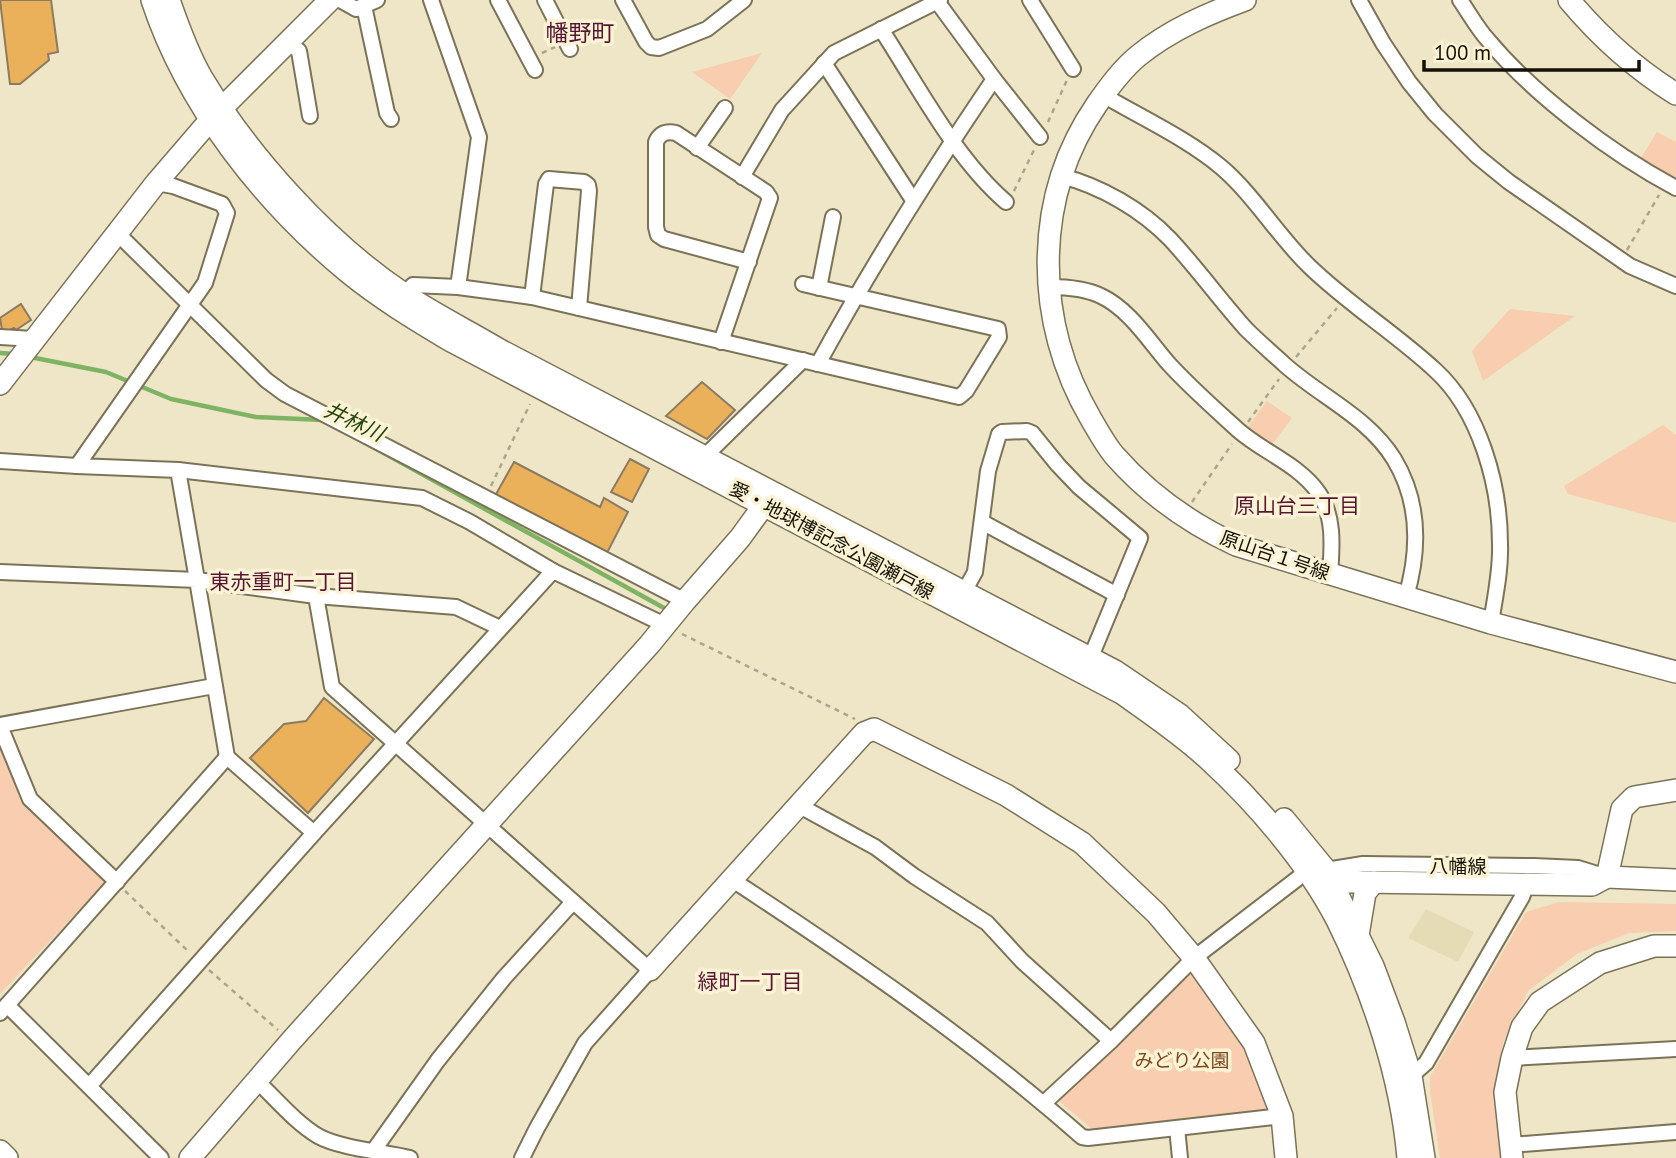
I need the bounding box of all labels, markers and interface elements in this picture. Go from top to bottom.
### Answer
district label: 幡野町 [546,18,615,47]
scale bar [1424,28,1639,72]
text: 100 m [1434,39,1491,66]
water label: 井林川 [320,396,390,448]
street label: 愛・地球博記念公園瀬戸線 [726,476,938,604]
district label: 原山台三丁目 [1234,492,1360,519]
street label: 原山台１号線 [1217,525,1333,585]
district label: 東赤重町一丁目 [210,568,357,595]
street label: 八幡線 [1429,854,1487,878]
district label: 緑町一丁目 [698,968,803,995]
park label: みどり公園 [1134,1048,1230,1072]

